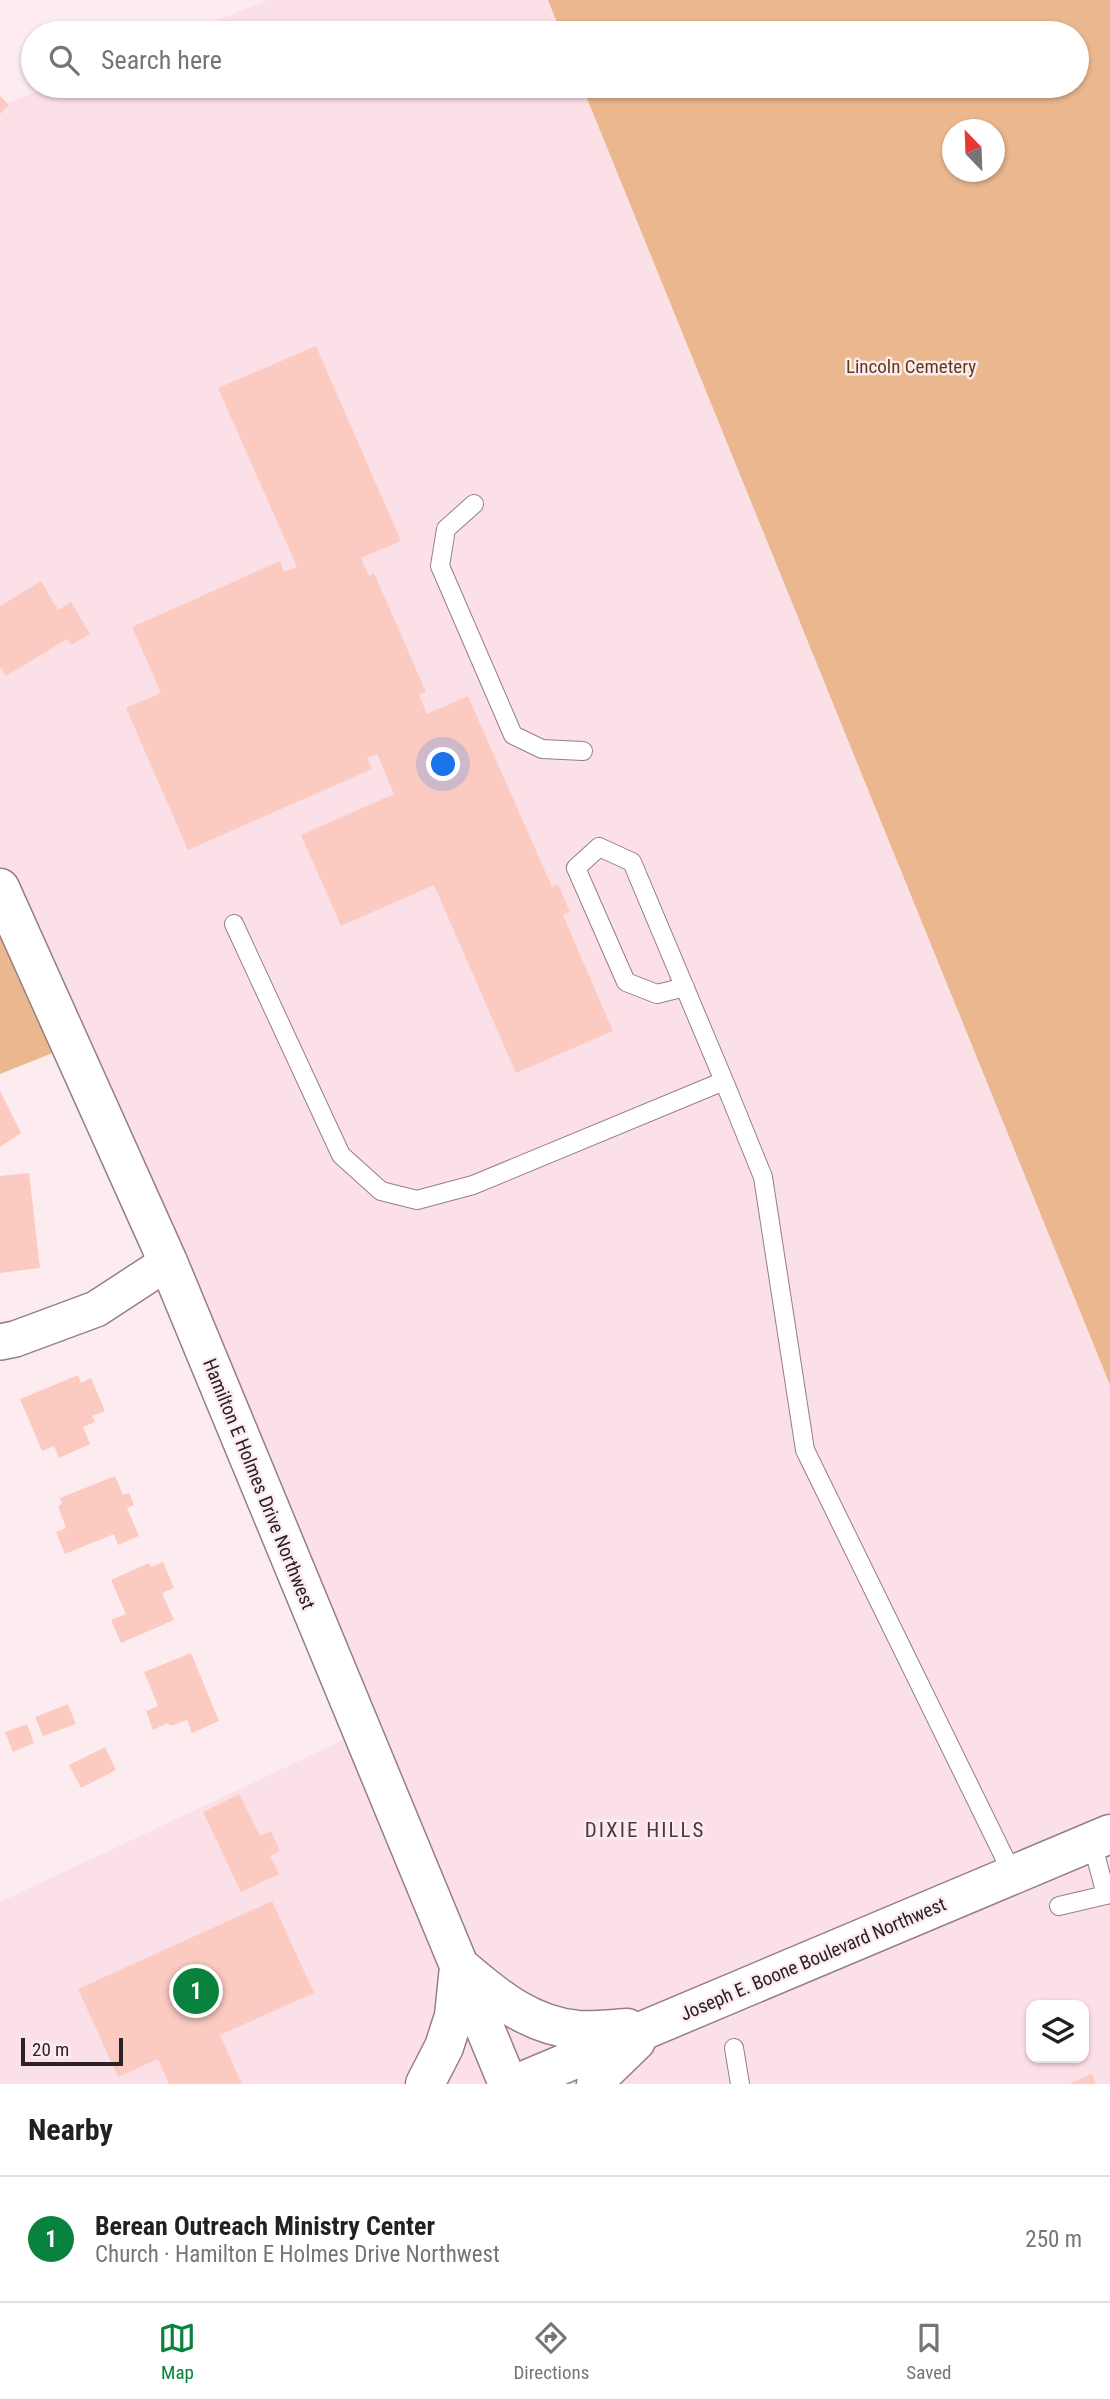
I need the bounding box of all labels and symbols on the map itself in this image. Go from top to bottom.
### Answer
north arrow [942,119,1005,182]
park label: Lincoln Cemetery [846,355,976,378]
your location [426,747,460,781]
street label: Hamilton E Holmes Drive Northwest [198,1355,320,1613]
district label: DIXIE HILLS [585,1818,705,1842]
street label: Joseph E. Boone Boulevard Northwest [677,1892,949,2026]
pin: 1 [173,1965,219,2017]
scale bar [21,2035,122,2067]

